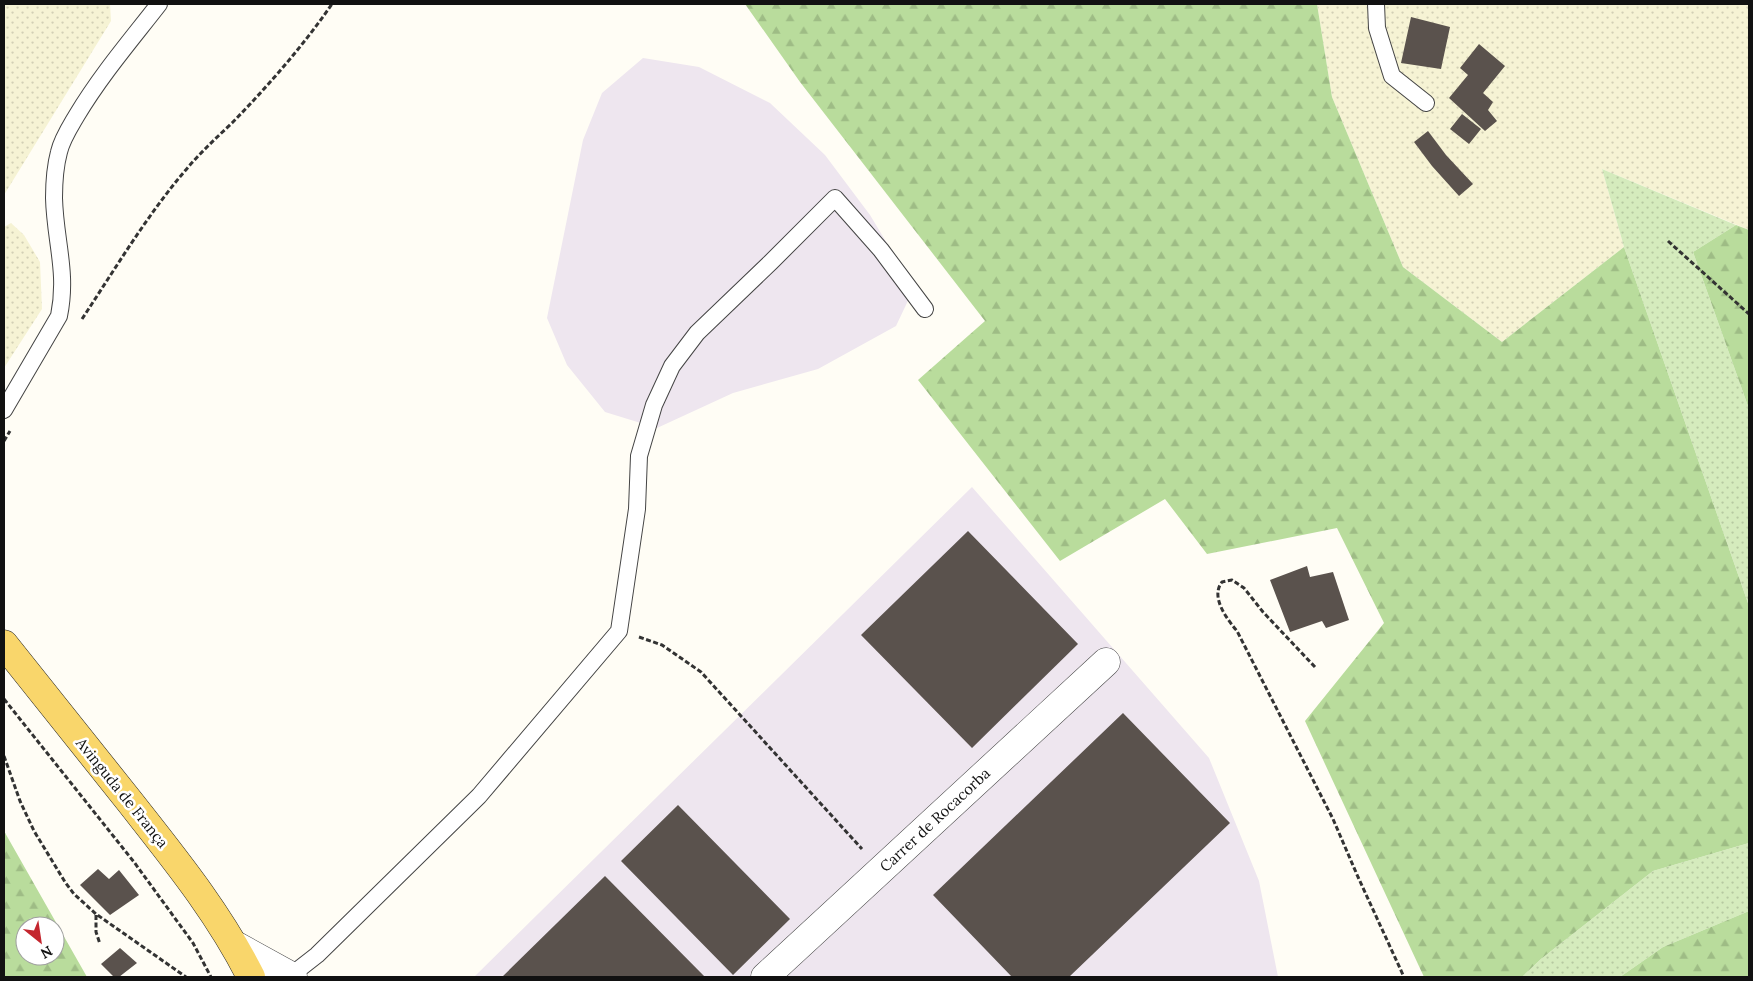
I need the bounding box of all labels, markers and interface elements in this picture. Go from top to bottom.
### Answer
street label: Avinguda de França [72,733,173,852]
street label: Carrer de Rocacorba [875,763,994,876]
north arrow [15,916,65,966]
text: N [37,942,56,963]

